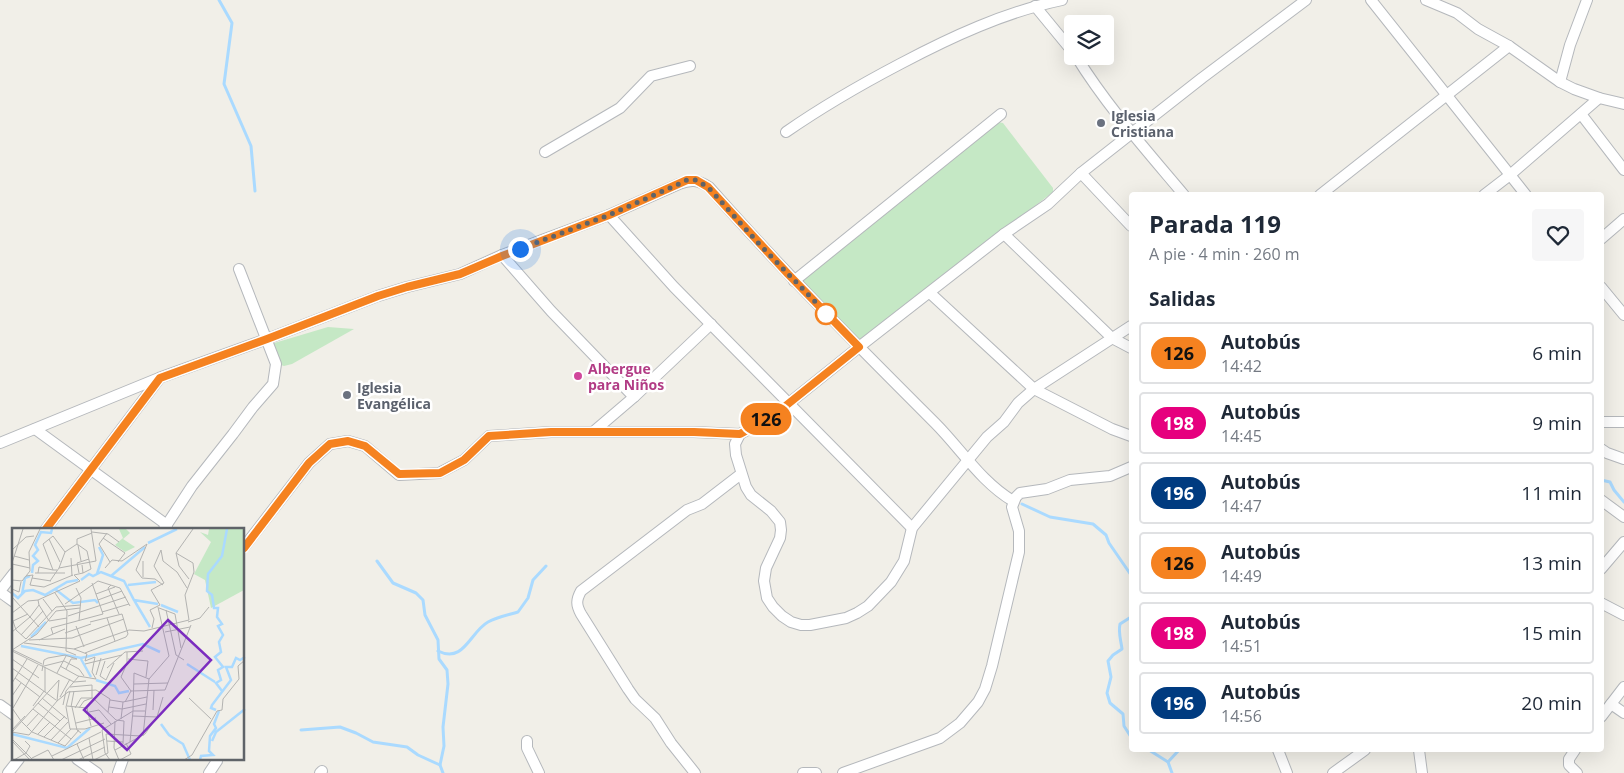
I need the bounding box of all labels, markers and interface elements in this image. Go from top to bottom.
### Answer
map controls [1064,15,1114,65]
button: layers [1064,15,1114,65]
place label: Iglesia Cristiana [1111,106,1174,141]
marker: Iglesia Cristiana [1095,117,1107,129]
text: Parada 119 [1149,207,1281,240]
button: heart [1532,209,1584,261]
your location [508,237,533,262]
text: A pie · 4 min · 260 m [1149,243,1300,265]
text: Salidas [1149,286,1215,312]
unlabelled marker [815,303,837,325]
text: Autobús [1221,329,1301,355]
text: 6 min [1532,340,1582,366]
text: 126 [1163,341,1194,365]
text: 14:42 [1221,355,1262,377]
place label: Albergue para Niños [588,359,664,394]
marker: Albergue para Niños [572,370,584,382]
place label: Iglesia Evangélica [357,378,431,413]
marker: Iglesia Evangélica [341,389,353,401]
text: Autobús [1221,399,1301,425]
line badge: 126 [737,403,795,435]
text: 126 [751,407,781,431]
text: 9 min [1532,410,1582,436]
text: 198 [1163,411,1194,435]
text: 14:45 [1221,425,1262,447]
text: Autobús [1221,469,1301,495]
text: 11 min [1521,480,1582,506]
text: 196 [1163,481,1194,505]
text: 14:47 [1221,495,1262,517]
inset map [12,528,245,760]
text: Autobús [1221,539,1301,565]
text: 13 min [1521,550,1582,576]
text: 126 [1163,551,1194,575]
text: 14:49 [1221,565,1262,587]
text: Autobús [1221,609,1301,635]
text: 15 min [1521,620,1582,646]
text: 198 [1163,621,1194,645]
text: 14:51 [1221,635,1262,657]
text: Autobús [1221,679,1301,705]
text: 20 min [1521,690,1582,716]
text: 196 [1163,691,1194,715]
text: 14:56 [1221,705,1262,727]

